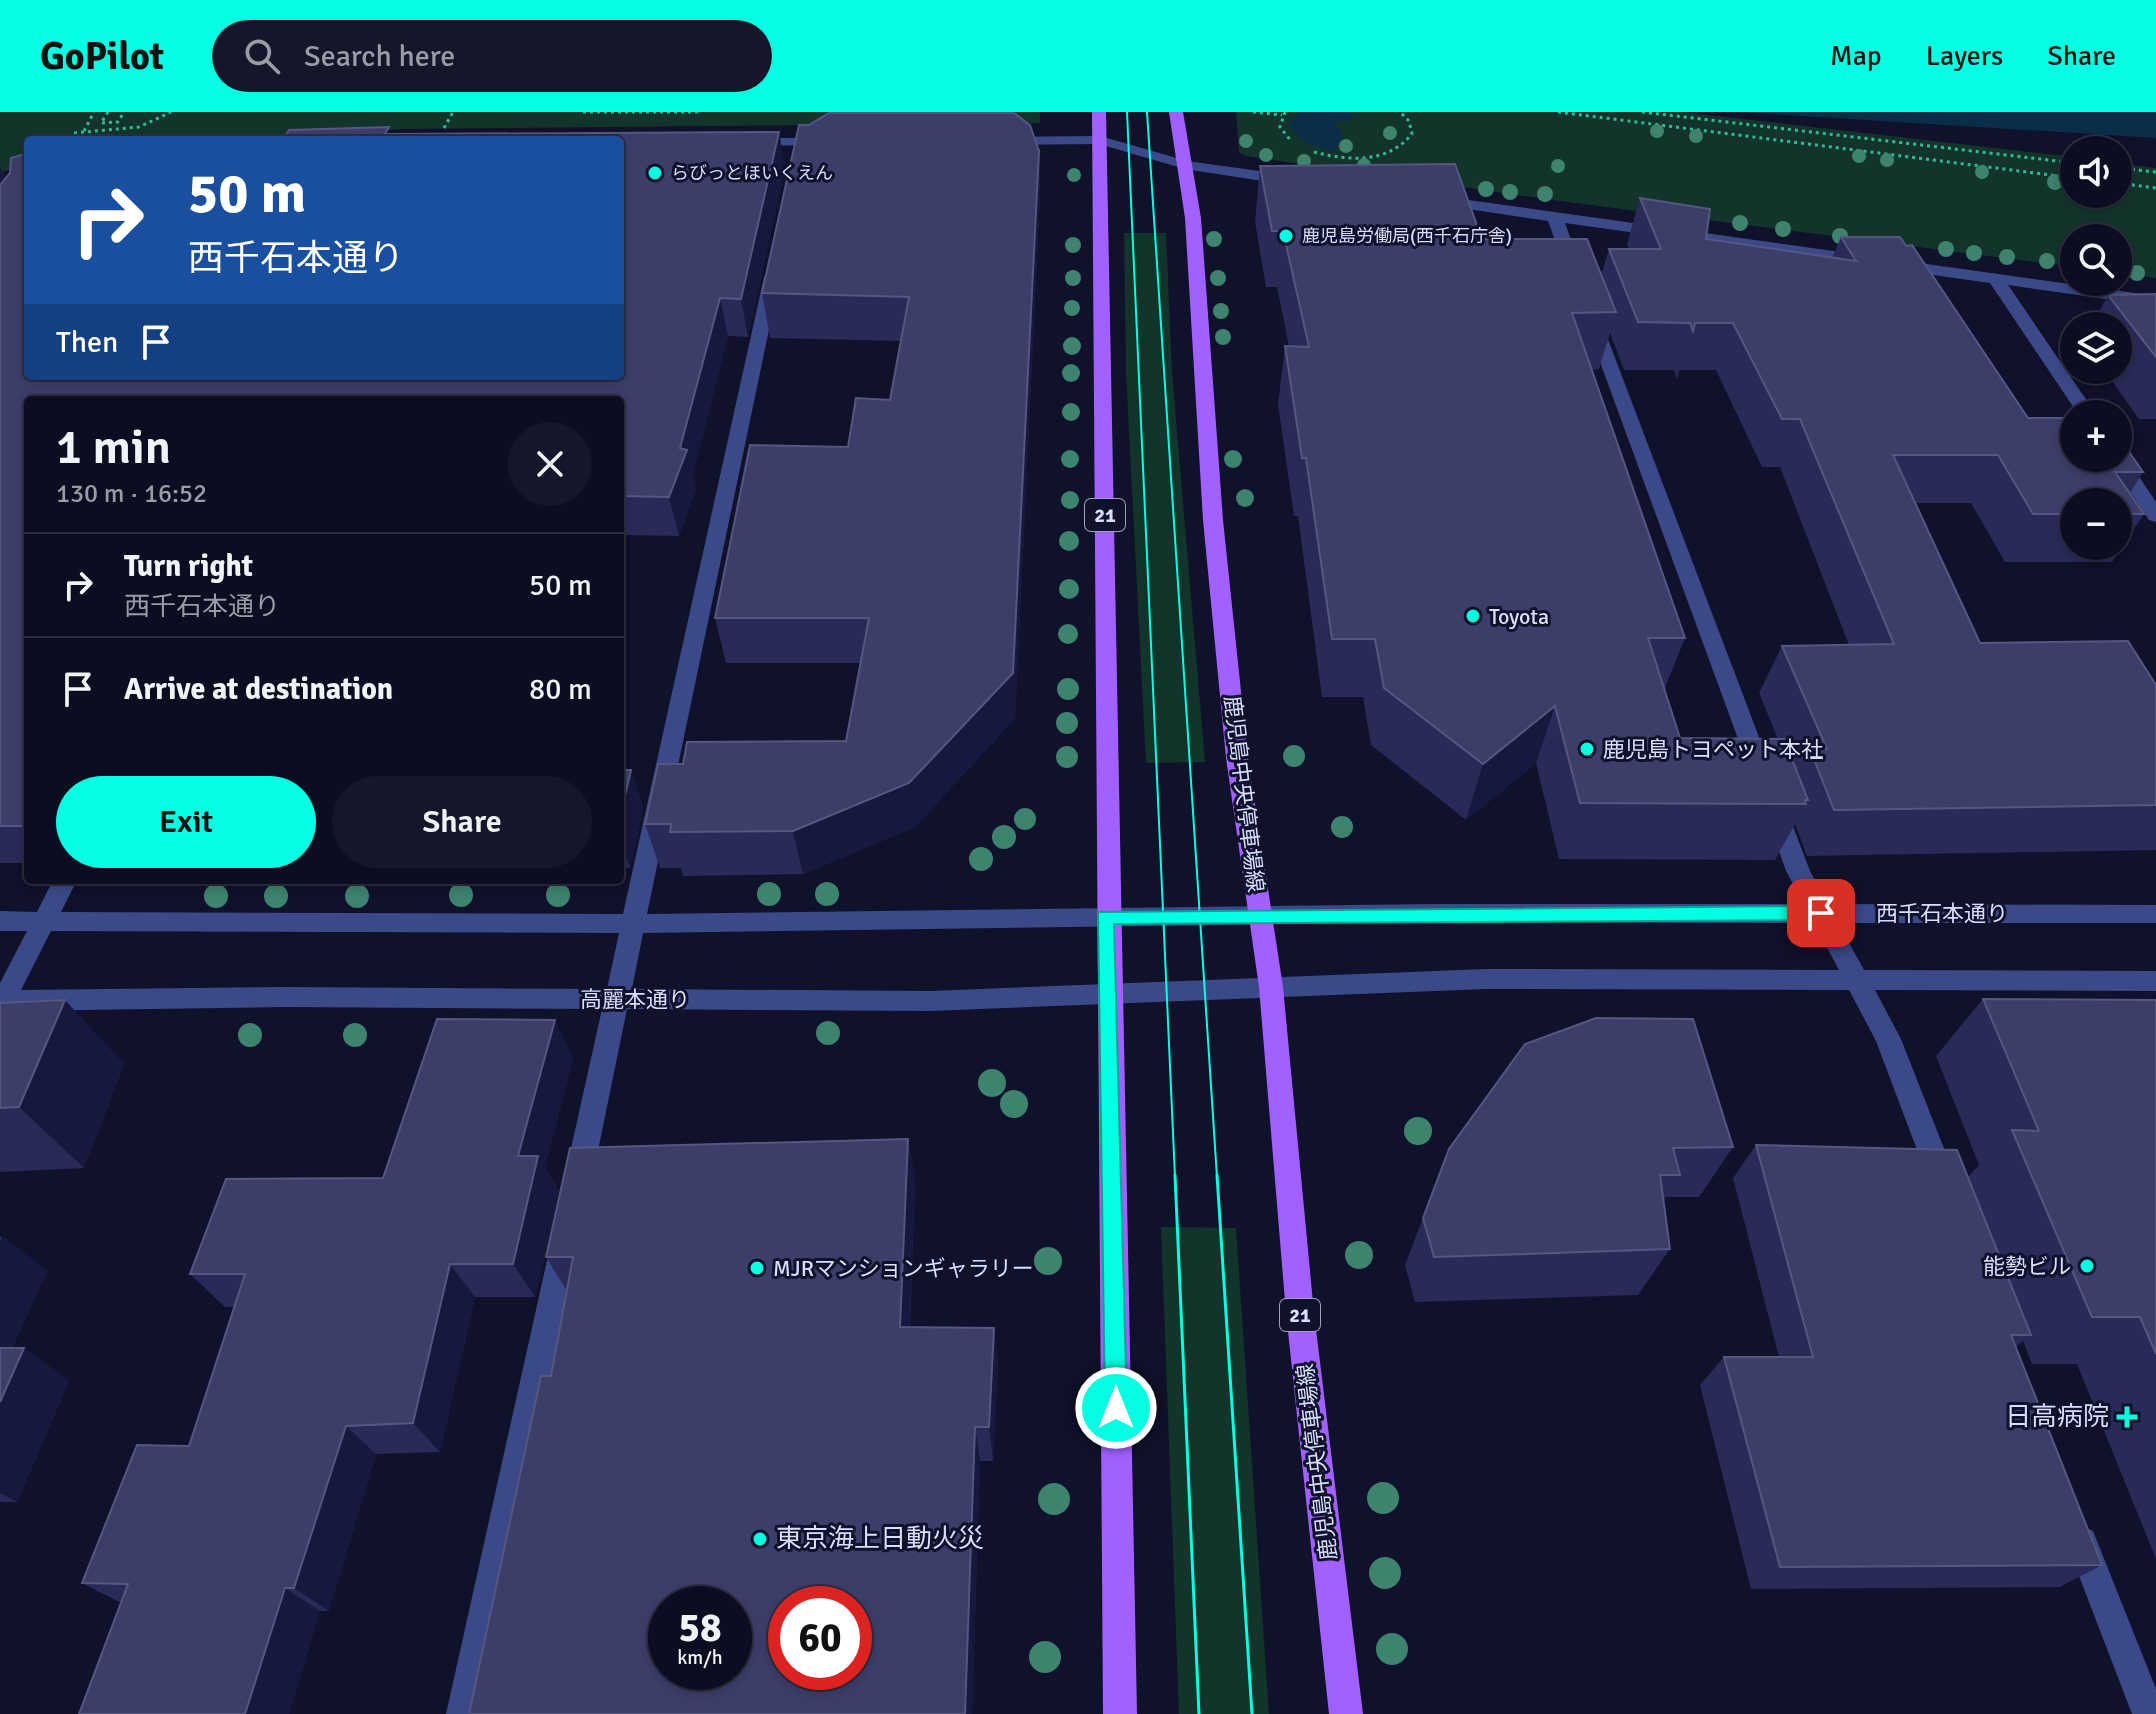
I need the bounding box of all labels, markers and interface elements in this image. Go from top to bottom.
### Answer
search box [212,20,772,92]
text: GoPilot [40,33,164,80]
icon: search [240,34,284,78]
text: Search here [304,38,455,75]
text: Map [1830,39,1882,73]
text: Layers [1926,39,2003,73]
text: Share [2047,39,2116,73]
map controls [2060,136,2132,560]
button: sound [2060,136,2132,208]
text: 50 m [188,159,306,228]
place label: らびっとほいくえん [671,162,833,184]
marker: らびっとほいくえん [646,164,664,182]
icon: right [56,168,160,272]
button: search [2060,224,2132,296]
place label: 鹿児島労働局(西千石庁舎) [1302,225,1512,247]
marker: 鹿児島労働局(西千石庁舎) [1277,227,1295,245]
text: 西千石本通り [188,236,404,281]
button: layers [2060,312,2132,384]
icon: arrive [134,320,178,364]
text: Then [56,324,118,361]
button: + [2060,400,2132,472]
text: 1 min [56,418,171,477]
button: close [508,422,592,506]
text: 130 m · 16:52 [56,478,207,510]
button: − [2060,488,2132,560]
road number: 21 [1085,499,1125,531]
text: Turn right [124,548,253,585]
icon: right [56,563,100,607]
text: 50 m [529,567,592,604]
text: 西千石本通り [124,591,280,623]
place label: Toyota [1489,603,1549,630]
marker: Toyota [1464,607,1482,625]
icon: arrive [56,667,100,711]
text: Arrive at destination [124,671,393,708]
text: 80 m [529,671,592,708]
street label: 鹿児島中央停車場線 [1219,694,1269,894]
place label: 鹿児島トヨペット本社 [1603,736,1823,763]
marker: 鹿児島トヨペット本社 [1578,740,1596,758]
button: Exit [56,776,316,868]
button: Share [332,776,592,868]
pin [1787,879,1855,947]
icon: arrive [1799,891,1843,935]
street label: 西千石本通り [1876,900,2008,927]
street label: 高麗本通り [580,986,690,1013]
place label: 能勢ビル [1983,1253,2071,1280]
place label: MJRマンションギャラリー [773,1255,1034,1282]
marker: 能勢ビル [2078,1257,2096,1275]
marker: MJRマンションギャラリー [748,1259,766,1277]
road number: 21 [1280,1299,1320,1331]
street label: 鹿児島中央停車場線 [1292,1362,1342,1562]
position arrow [1074,1366,1158,1450]
place label: 日高病院 [2005,1401,2109,1433]
marker: 日高病院 [2116,1406,2138,1428]
place label: 東京海上日動火災 [776,1523,984,1555]
marker: 東京海上日動火災 [751,1530,769,1548]
speed limit sign: 60 [768,1586,872,1690]
text: 58 [678,1603,722,1653]
text: km/h [677,1645,723,1670]

